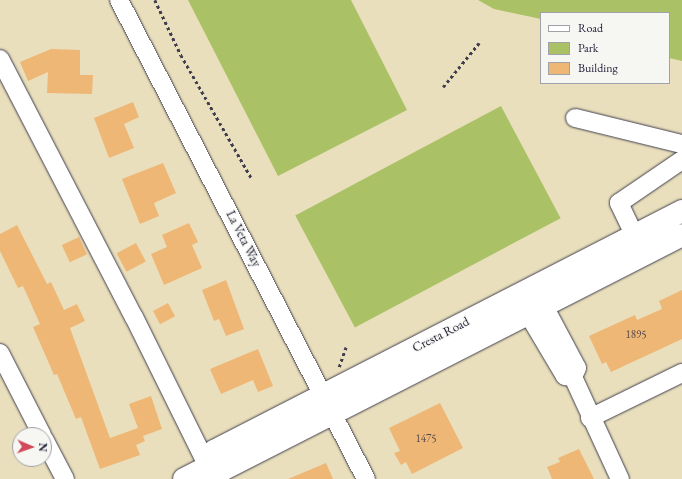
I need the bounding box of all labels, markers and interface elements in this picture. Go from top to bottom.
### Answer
legend [540,12,670,84]
text: Road [578,20,603,36]
text: Park [578,40,598,56]
text: Building [578,60,618,76]
street label: La Veta Way [222,208,264,270]
street label: Cresta Road [410,314,472,356]
house number: 1895 [625,327,647,341]
north arrow [12,427,52,467]
house number: 1475 [415,431,437,445]
text: N [36,443,50,452]

